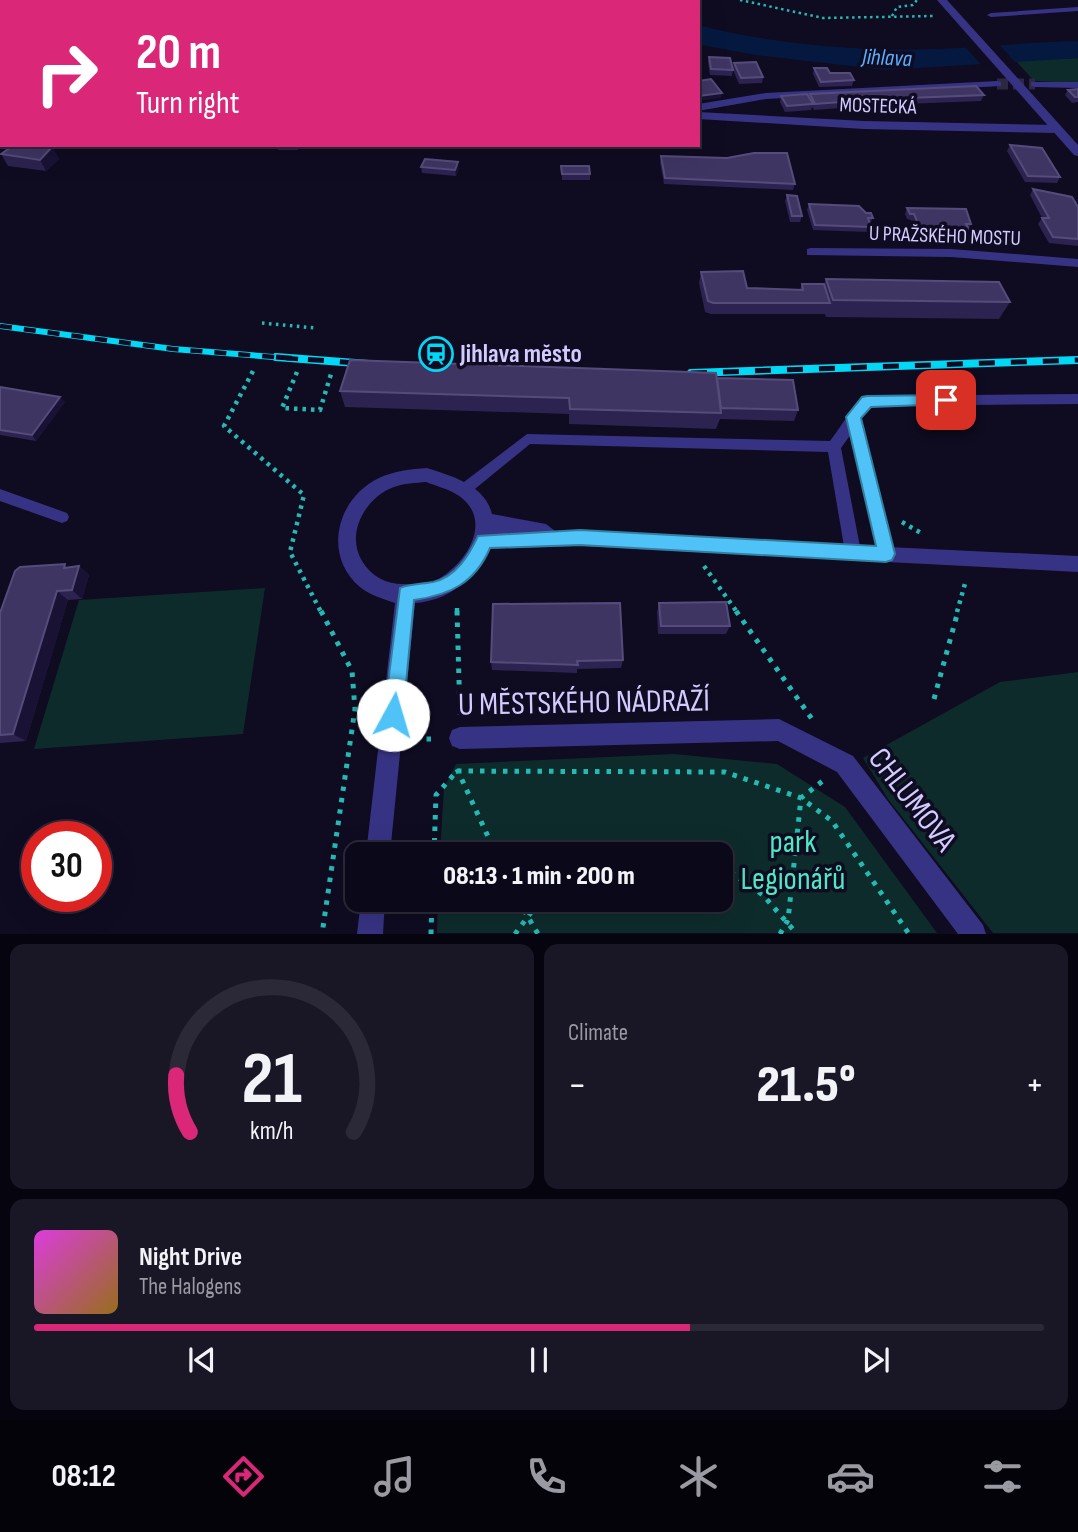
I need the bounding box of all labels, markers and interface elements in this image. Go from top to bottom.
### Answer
text: 20 m [136,24,221,83]
icon: right [21,28,112,119]
water label: Jihlava [859,43,913,73]
text: Turn right [136,84,240,123]
street label: MOSTECKÁ [839,92,918,120]
street label: U PRAŽSKÉHO MOSTU [869,221,1021,251]
station icon: Jihlava město [417,335,455,373]
place label: Jihlava město [459,339,582,370]
pin [916,370,976,430]
icon: arrive [927,381,965,419]
position arrow [356,678,430,752]
street label: U MĚSTSKÉHO NÁDRAŽÍ [458,681,710,725]
street label: CHLUMOVA [859,740,965,860]
speed limit sign: 30 [21,821,112,912]
park label: park Legionářů [741,823,845,899]
text: 08:13 · 1 min · 200 m [443,861,635,892]
text: Climate [568,1019,628,1047]
text: 21 [242,1037,302,1125]
text: 21.5° [756,1054,856,1117]
text: − [568,1063,587,1108]
text: + [1025,1063,1044,1108]
text: km/h [250,1116,294,1147]
text: Night Drive [139,1242,242,1273]
text: The Halogens [139,1273,242,1301]
icon: previous [183,1341,221,1379]
icon: pause [520,1341,558,1379]
icon: next [857,1341,895,1379]
icon: directions [219,1452,268,1501]
icon: music [370,1452,419,1501]
icon: phone [522,1452,571,1501]
icon: climate [674,1452,723,1501]
icon: car [826,1452,875,1501]
icon: filters [978,1452,1027,1501]
text: 08:12 [51,1457,116,1496]

